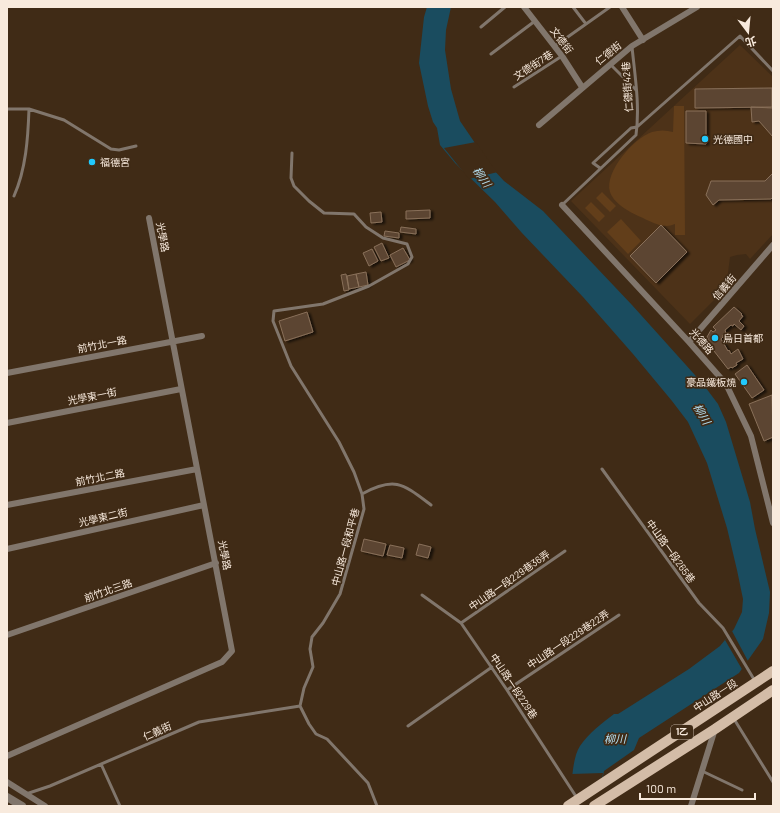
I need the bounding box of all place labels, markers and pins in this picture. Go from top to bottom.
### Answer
place label: 光德國中 [713,133,753,145]
marker: 光德國中 [700,134,710,144]
place label: 福德宮 [100,156,130,168]
marker: 福德宮 [87,157,97,167]
place label: 烏日首都 [723,332,763,344]
marker: 烏日首都 [710,333,720,343]
place label: 豪品鐵板燒 [686,376,736,388]
marker: 豪品鐵板燒 [739,377,749,387]

